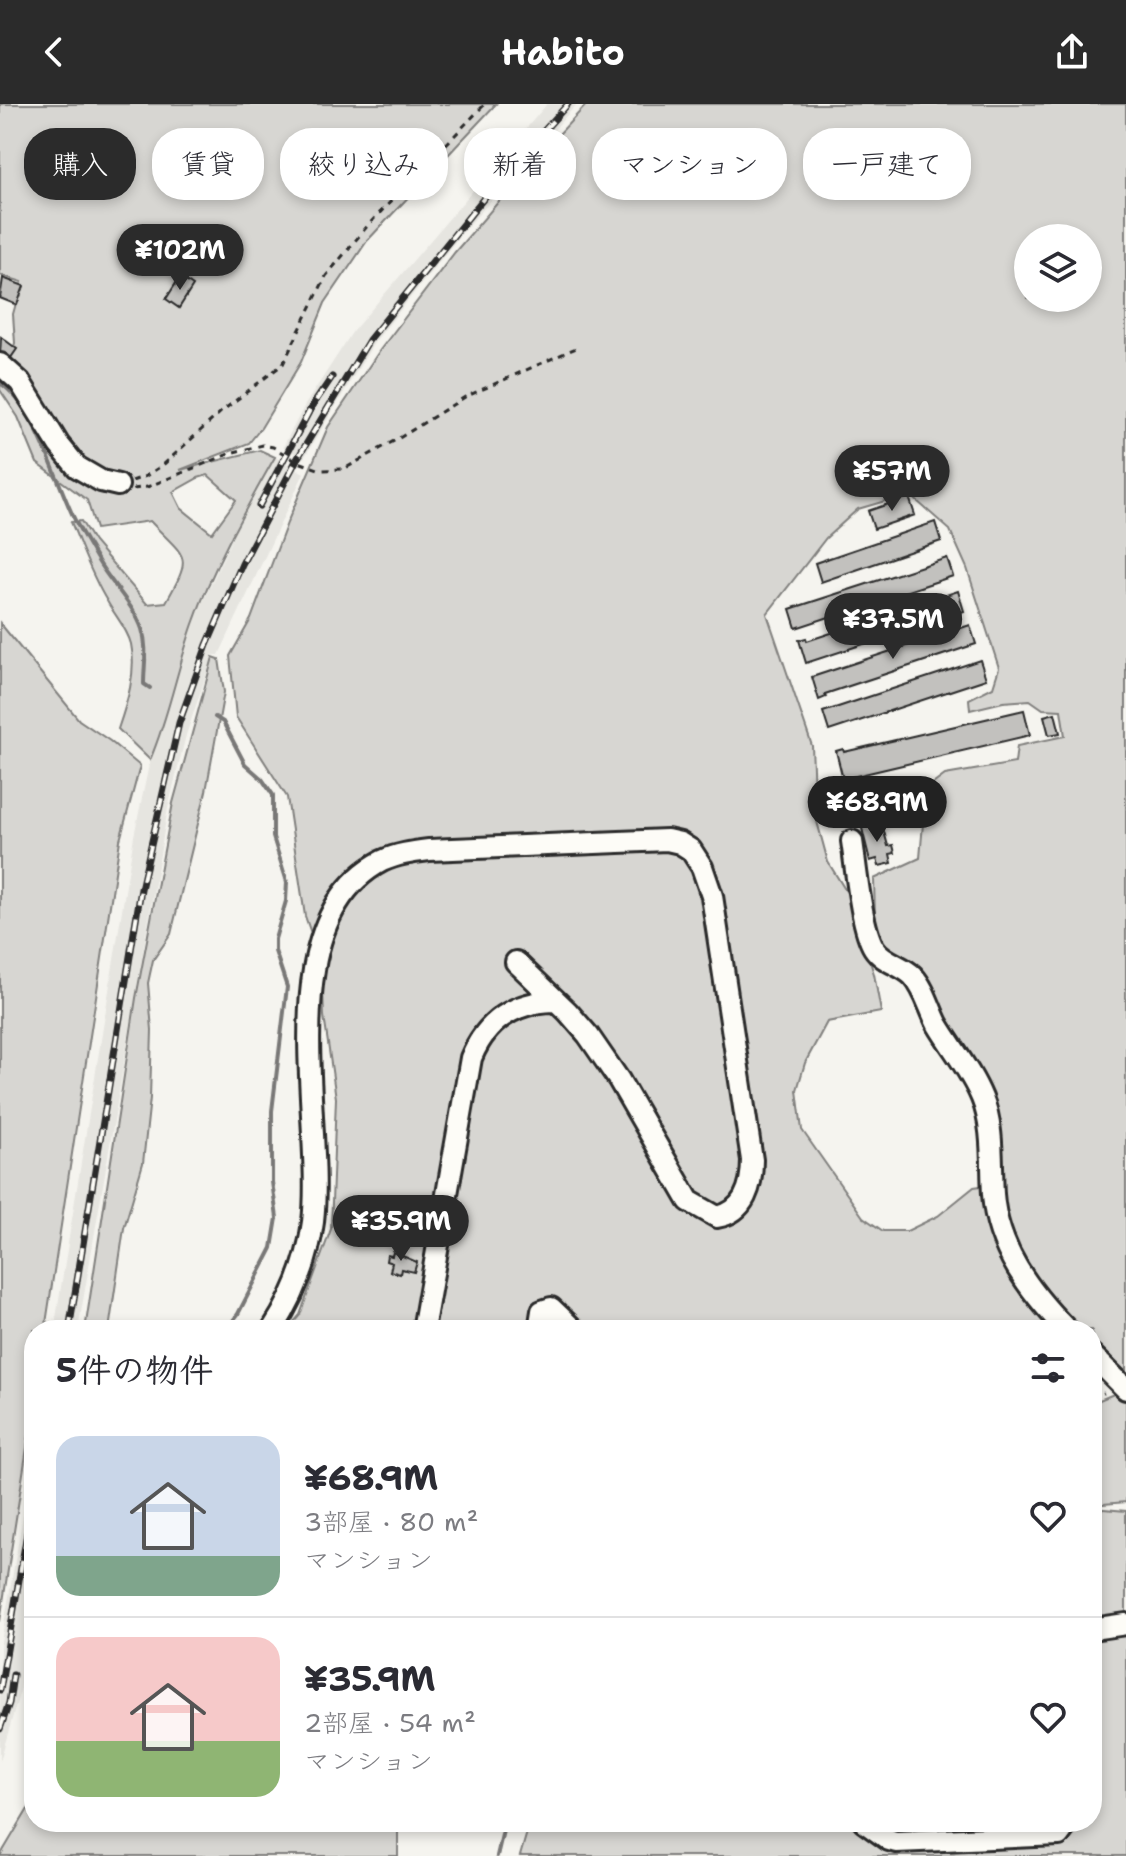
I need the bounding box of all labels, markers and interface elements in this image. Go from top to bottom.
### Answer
text: Habito [501,28,625,77]
icon: back [32,30,76,74]
icon: share [1050,30,1094,74]
chip: 購入 [24,128,136,200]
chip: 賃貸 [152,128,264,200]
chip: 絞り込み [280,128,448,200]
chip: 新着 [464,128,576,200]
chip: マンション [592,128,787,200]
chip: 一戸建て [803,128,971,200]
pin: ¥102M [124,224,236,292]
map controls [1014,224,1102,312]
button: layers [1014,224,1102,312]
text: ¥102M [135,232,225,267]
pin: ¥57M [845,445,939,513]
text: ¥57M [853,453,931,488]
pin: ¥37.5M [828,593,958,661]
text: ¥37.5M [842,601,944,636]
pin: ¥68.9M [812,776,942,844]
text: ¥68.9M [826,784,928,819]
pin: ¥35.9M [336,1195,466,1263]
text: ¥35.9M [351,1203,451,1238]
icon: filters [1026,1346,1070,1390]
text: 5件の物件 [56,1347,213,1393]
text: ¥68.9M [304,1455,438,1501]
icon: home [120,1468,216,1564]
icon: heart [1026,1494,1070,1538]
text: 3部屋 · 80 m² [304,1504,478,1539]
text: マンション [304,1542,433,1577]
text: ¥35.9M [304,1656,435,1702]
icon: home [120,1669,216,1765]
icon: heart [1026,1695,1070,1739]
text: 2部屋 · 54 m² [304,1705,476,1740]
text: マンション [304,1743,433,1778]

